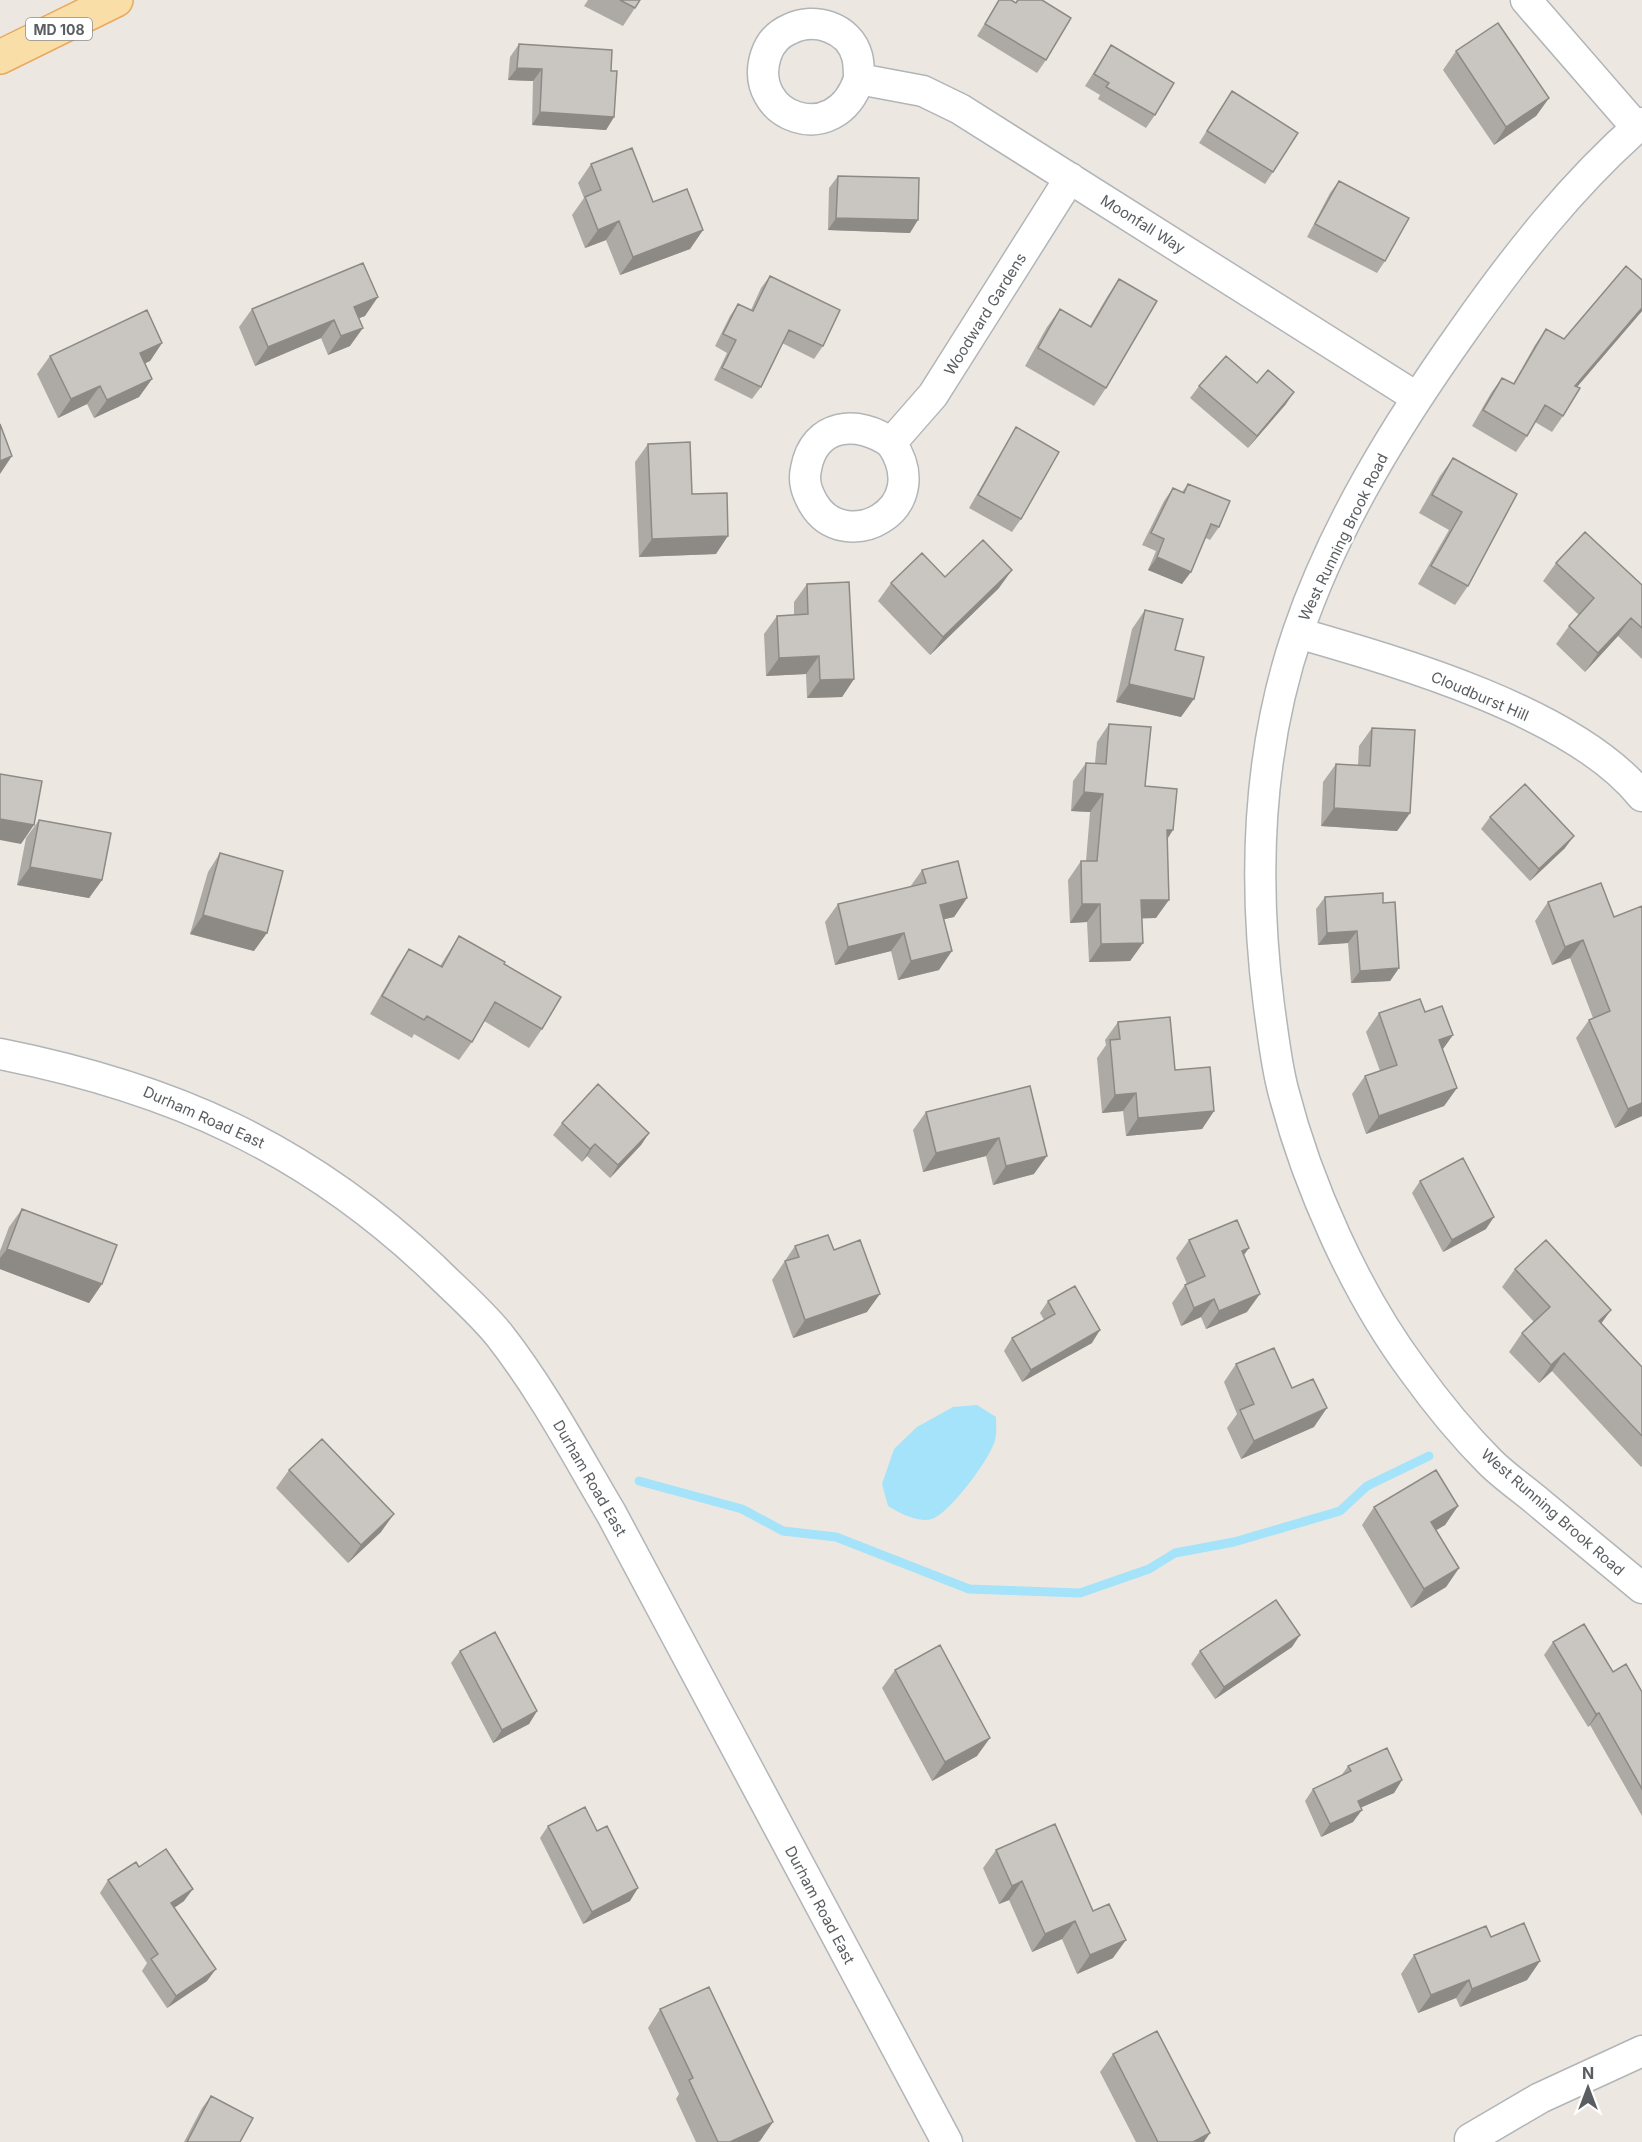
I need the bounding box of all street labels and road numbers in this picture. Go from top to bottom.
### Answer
road number: MD 108 [26,18,92,40]
street label: Moonfall Way [1097,190,1189,258]
street label: Woodward Gardens [940,249,1030,379]
street label: West Running Brook Road [1294,450,1392,624]
street label: Cloudburst Hill [1428,667,1532,725]
street label: Durham Road East [140,1082,268,1152]
street label: Durham Road East [549,1417,631,1540]
street label: West Running Brook Road [1477,1445,1629,1579]
street label: Durham Road East [781,1843,859,1967]

